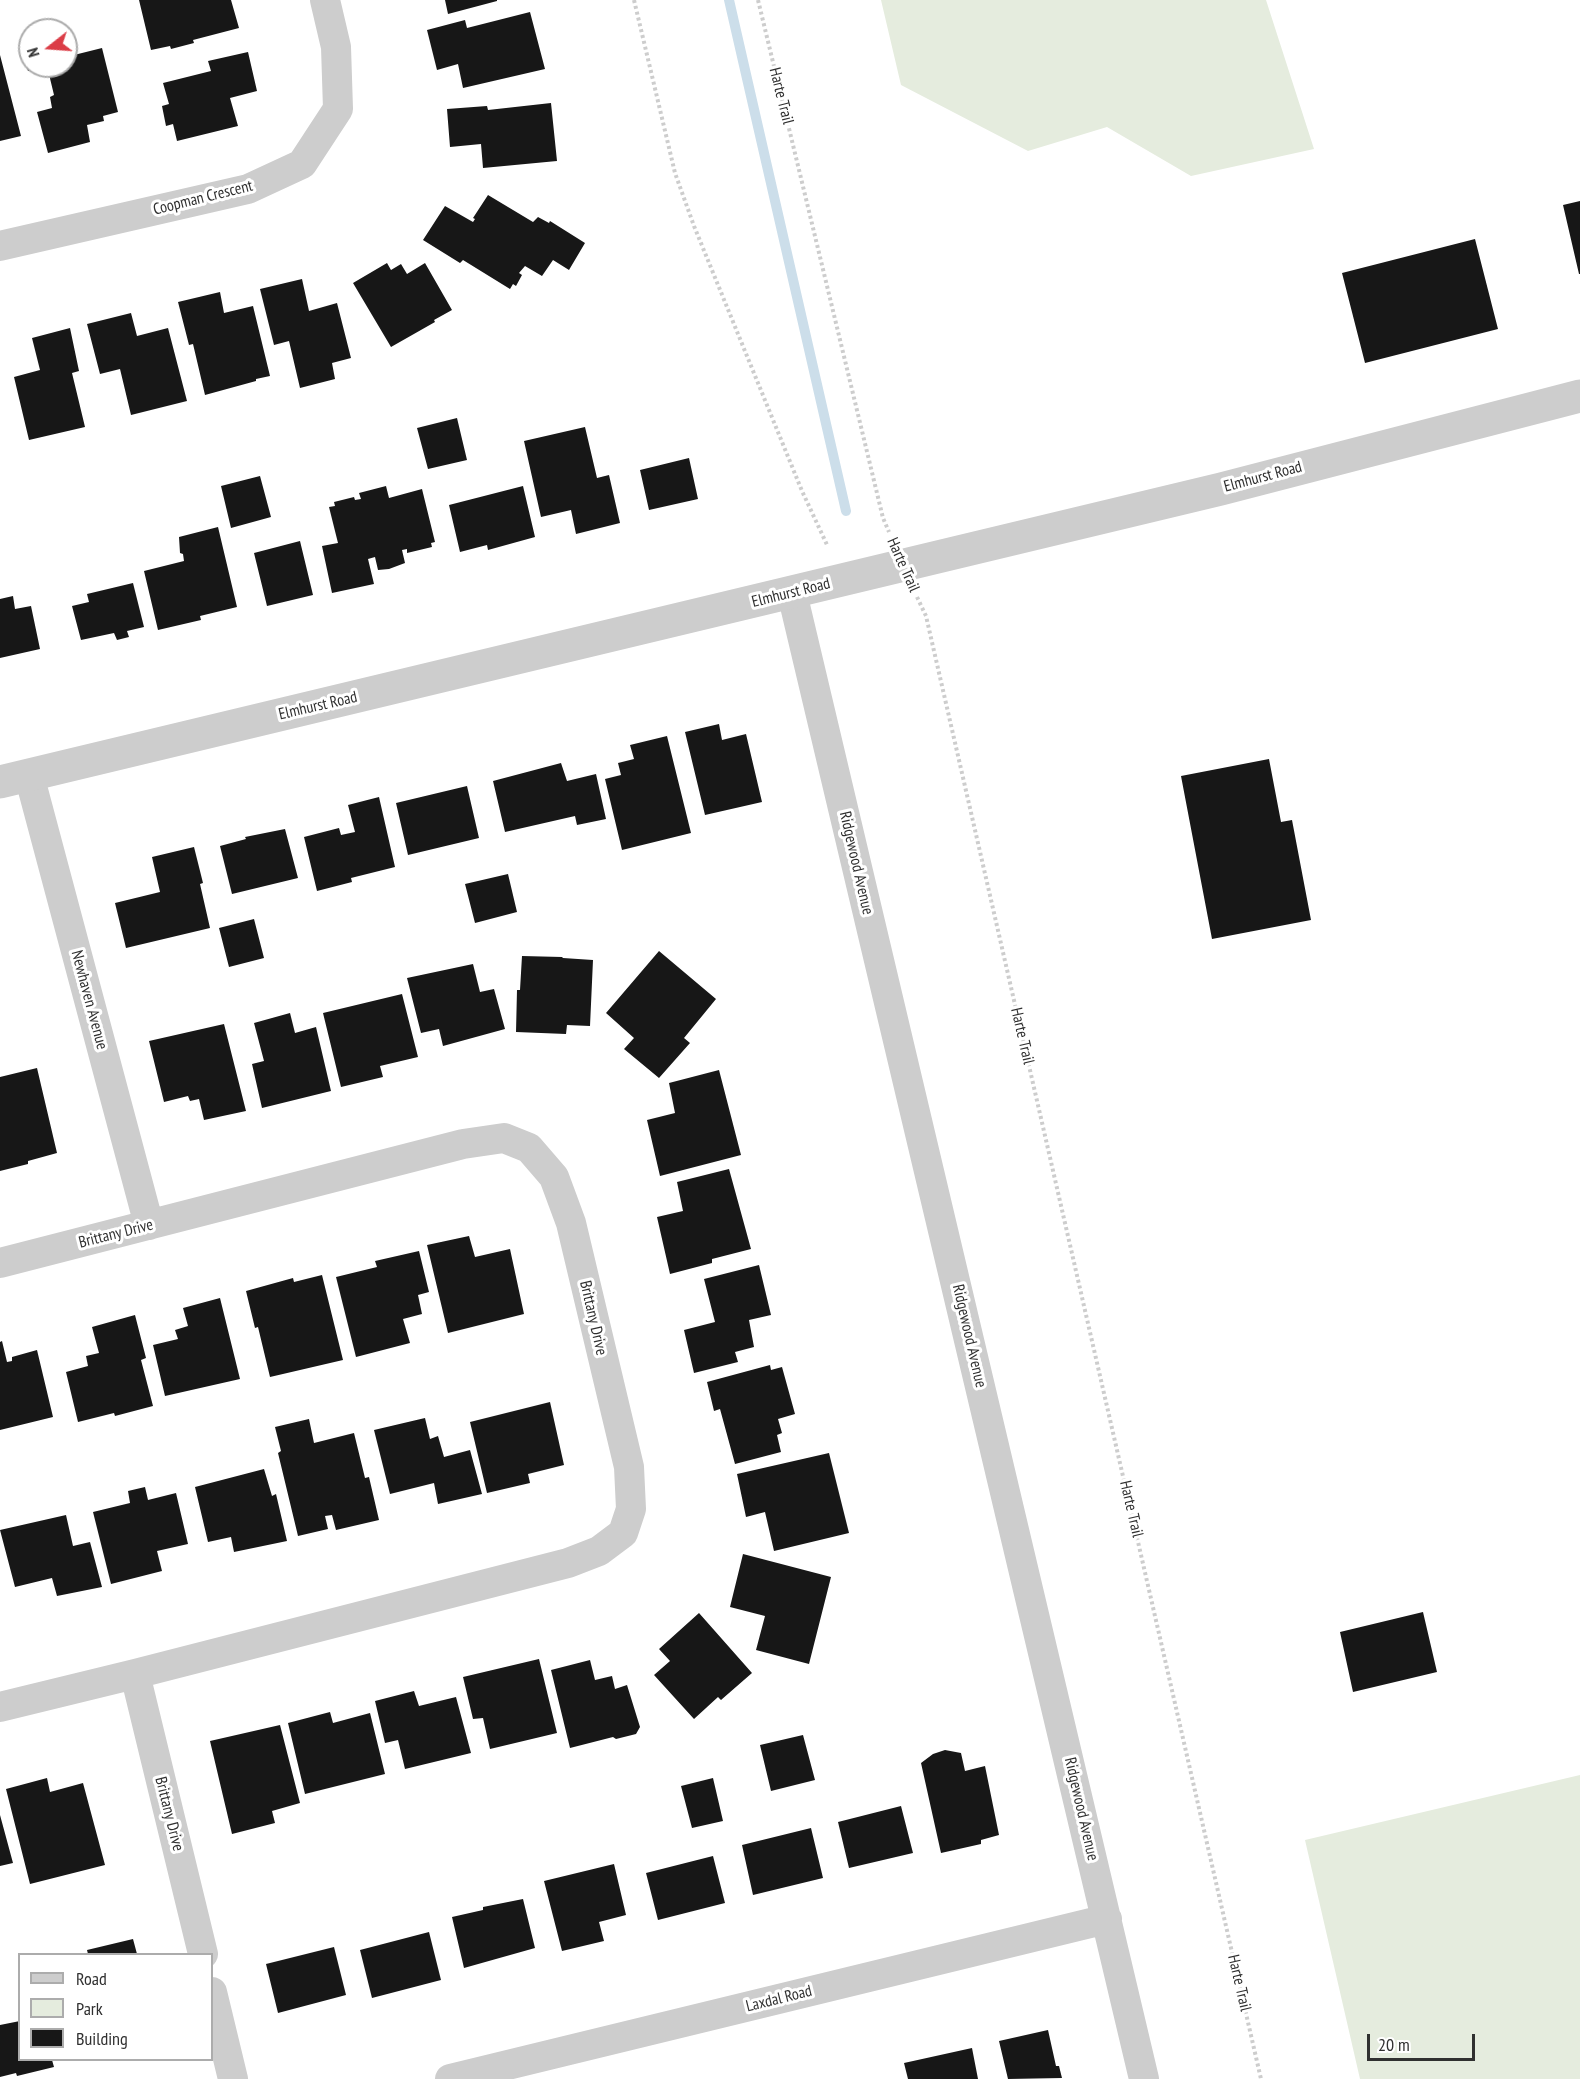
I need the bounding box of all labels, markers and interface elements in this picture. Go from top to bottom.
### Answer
north arrow [18,18,78,78]
text: N [22,46,44,60]
street label: Harte Trail [765,66,797,126]
street label: Coopman Crescent [151,176,255,220]
street label: Elmhurst Road [1222,457,1304,497]
street label: Harte Trail [882,535,924,595]
street label: Elmhurst Road [750,574,832,612]
street label: Elmhurst Road [277,688,359,724]
street label: Ridgewood Avenue [835,810,877,916]
street label: Newhaven Avenue [67,948,111,1052]
street label: Harte Trail [1006,1006,1038,1066]
street label: Brittany Drive [77,1215,155,1253]
street label: Brittany Drive [575,1279,611,1357]
street label: Ridgewood Avenue [948,1283,990,1389]
street label: Harte Trail [1115,1479,1147,1539]
street label: Ridgewood Avenue [1060,1756,1102,1862]
street label: Brittany Drive [150,1775,188,1853]
legend [18,1953,213,2061]
street label: Harte Trail [1223,1953,1255,2013]
text: Road [76,1967,107,1990]
street label: Laxdal Road [744,1982,814,2016]
text: Park [76,1997,103,2020]
scale bar [1370,2022,1478,2060]
text: Building [76,2027,128,2050]
text: 20 m [1378,2033,1410,2056]

